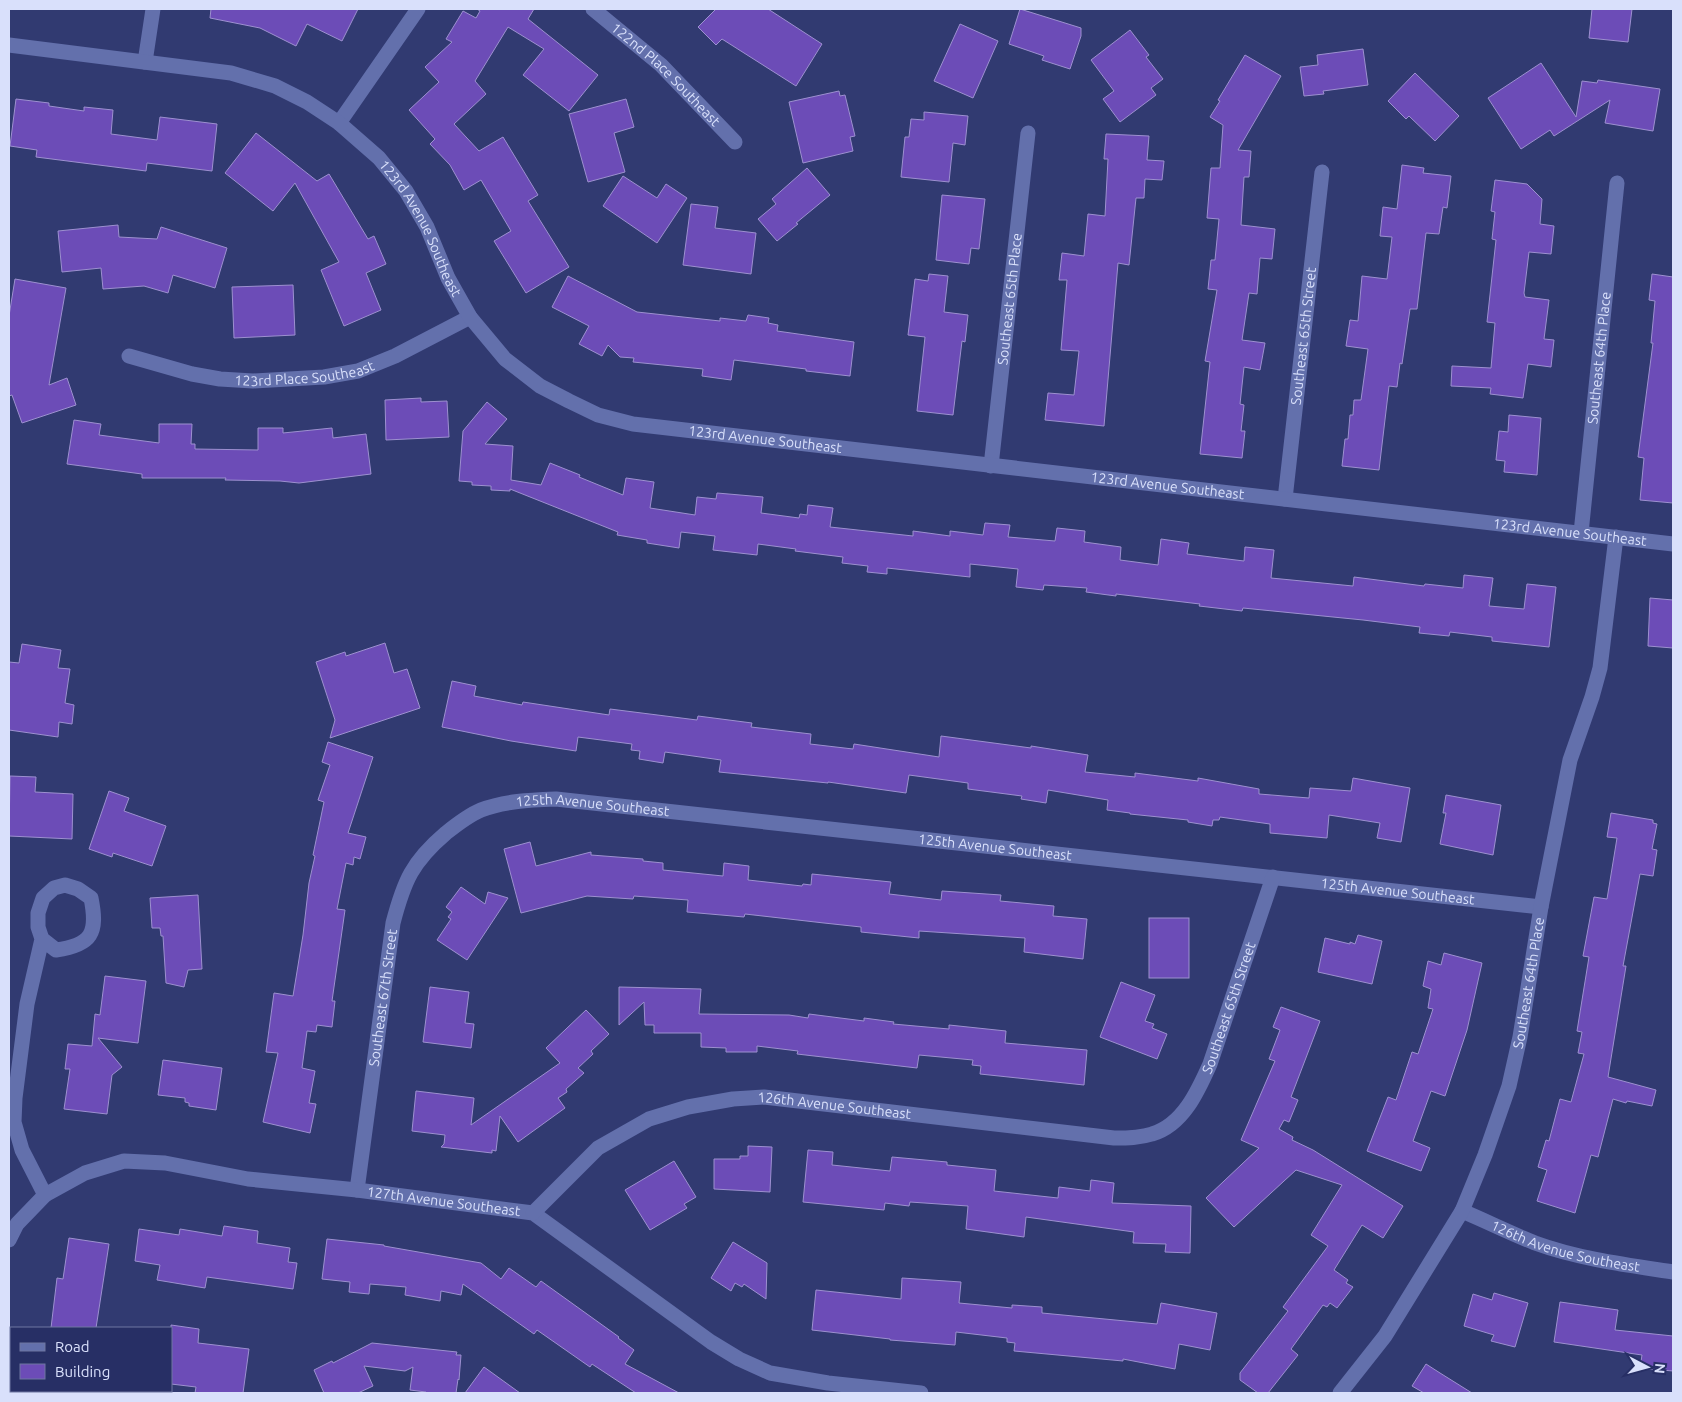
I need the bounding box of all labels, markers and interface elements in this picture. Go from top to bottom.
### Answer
street label: 122nd Place Southeast [608,20,724,130]
street label: 123rd Avenue Southeast [376,157,465,300]
street label: Southeast 65th Place [994,232,1025,366]
street label: Southeast 65th Street [1288,266,1319,406]
street label: Southeast 64th Place [1584,291,1614,425]
street label: 123rd Place Southeast [234,357,377,389]
street label: 123rd Avenue Southeast [688,422,843,456]
street label: 123rd Avenue Southeast [1090,469,1246,503]
street label: 123rd Avenue Southeast [1492,515,1648,549]
street label: 125th Avenue Southeast [515,791,671,819]
street label: 125th Avenue Southeast [917,831,1073,864]
street label: 125th Avenue Southeast [1320,875,1476,908]
street label: Southeast 64th Place [1510,916,1547,1050]
street label: Southeast 67th Street [366,928,400,1067]
street label: Southeast 65th Street [1199,939,1259,1076]
street label: 126th Avenue Southeast [757,1089,912,1122]
street label: 127th Avenue Southeast [366,1183,522,1219]
street label: 126th Avenue Southeast [1489,1217,1641,1275]
legend [10,1327,172,1392]
text: Road [55,1338,90,1355]
north arrow [1622,1342,1672,1392]
text: N [1651,1362,1668,1374]
text: Building [55,1363,110,1380]

